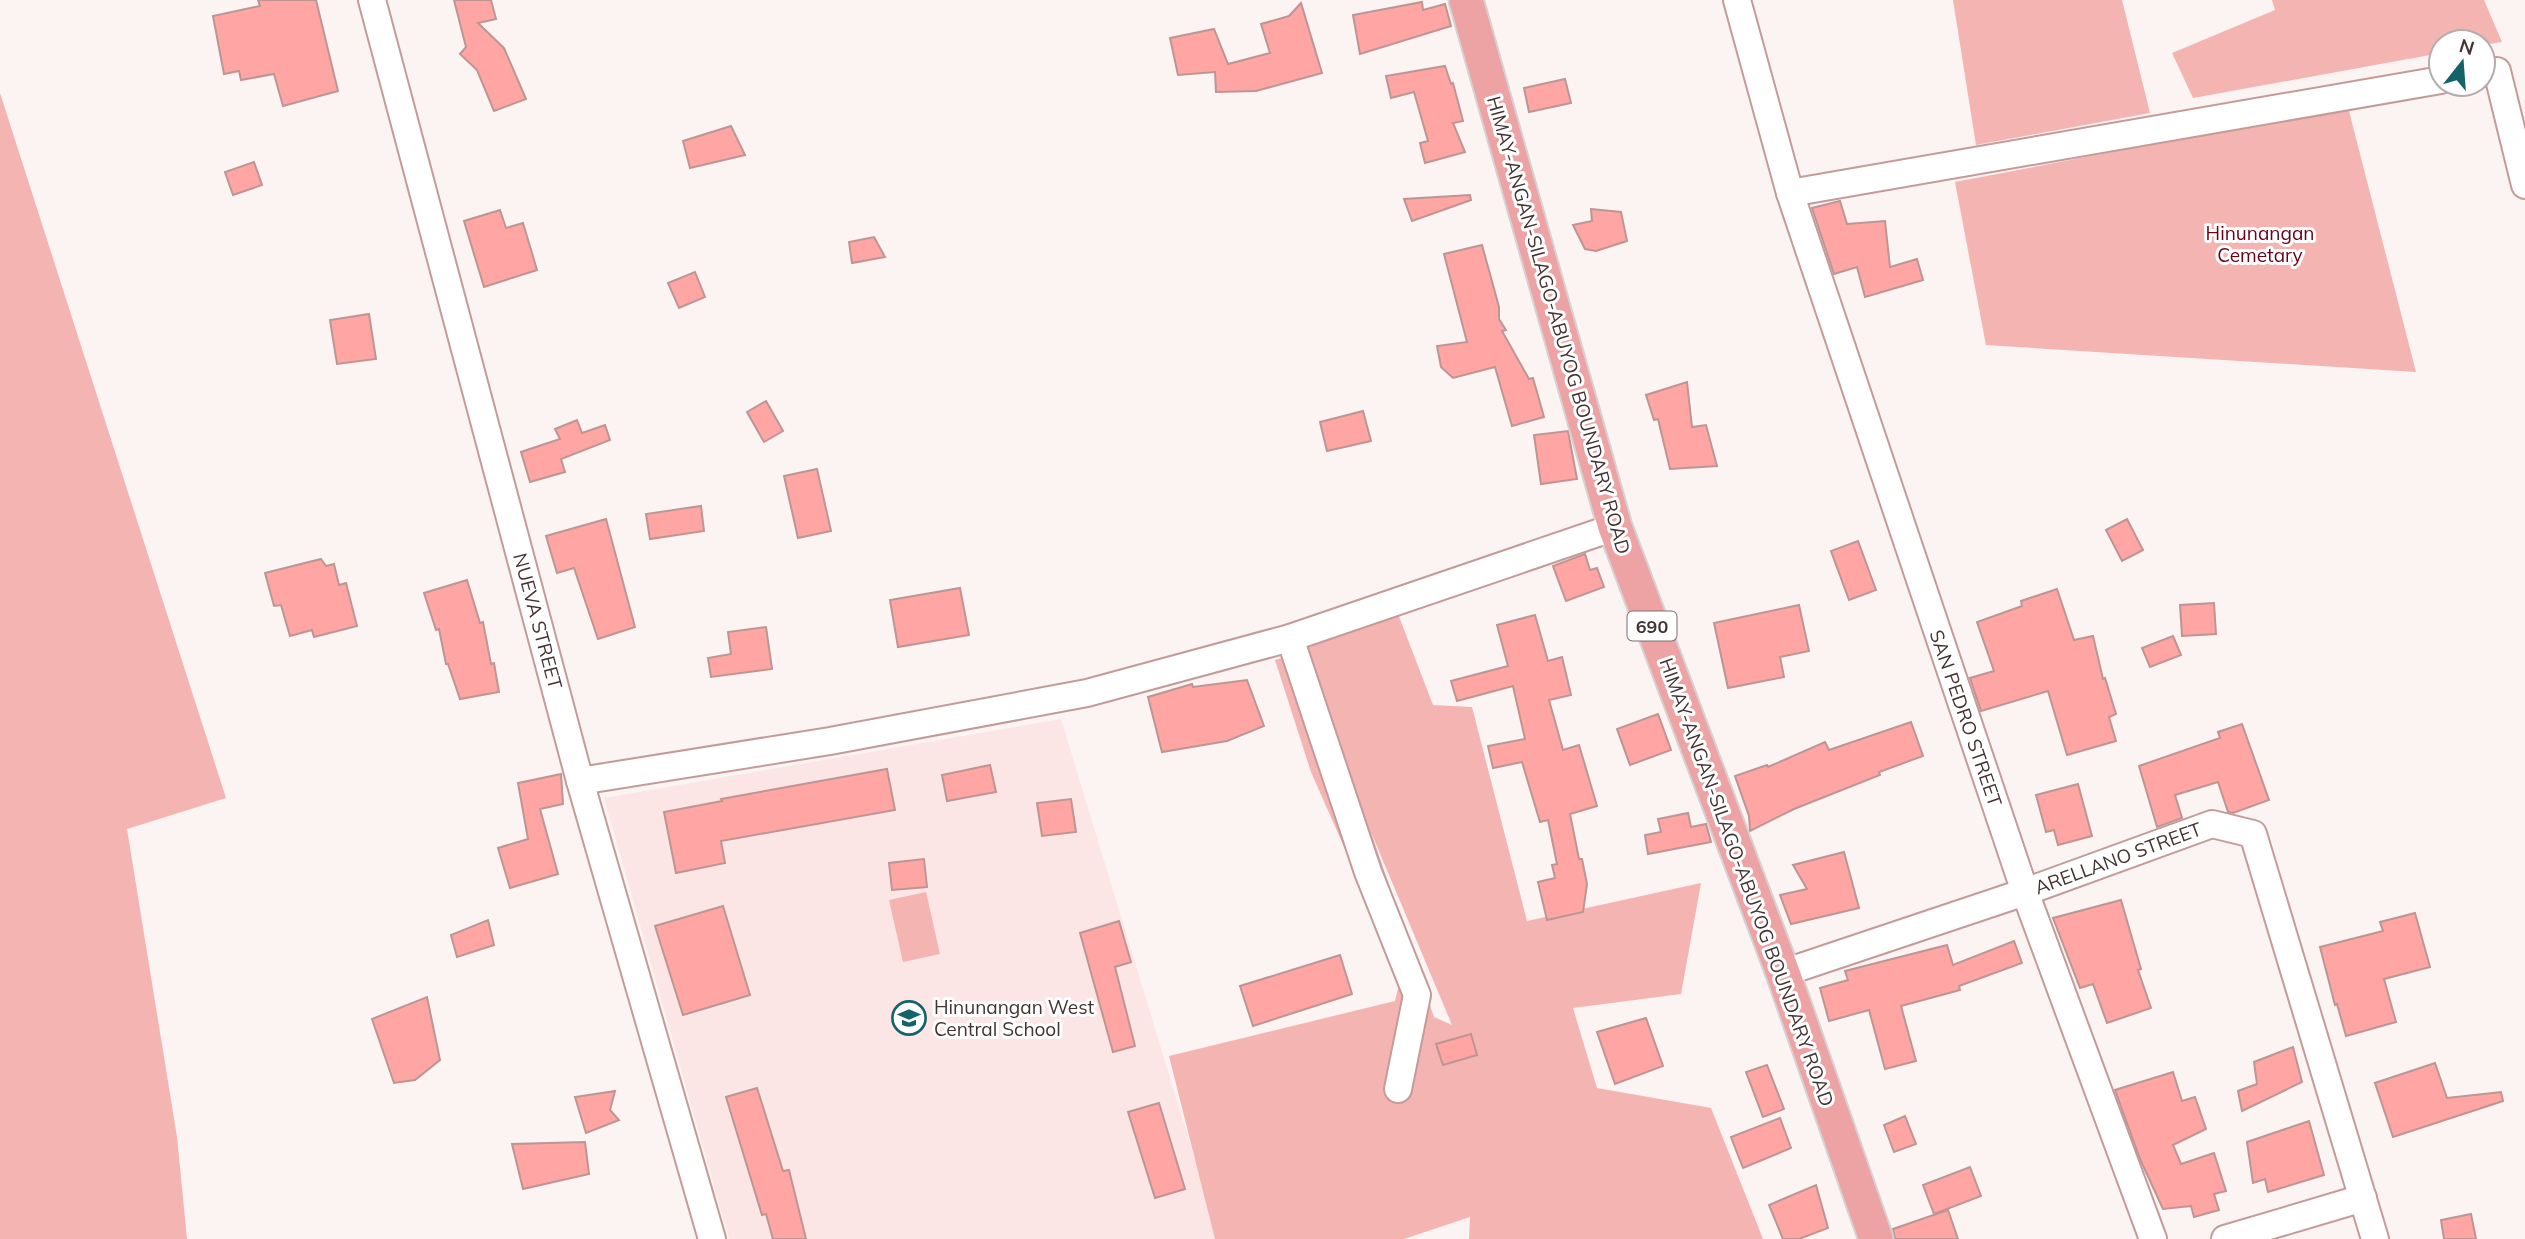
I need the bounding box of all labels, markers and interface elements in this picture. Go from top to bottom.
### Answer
north arrow [2427,28,2497,98]
text: N [2457,33,2477,60]
street label: HIMAY-ANGAN-SILAGO-ABUYOG BOUNDARY ROAD [1482,93,1636,557]
park label: Hinunangan Cemetary [2206,221,2314,267]
street label: NUEVA STREET [508,550,568,692]
road number: 690 [1628,612,1676,640]
street label: SAN PEDRO STREET [1925,627,2008,810]
street label: HIMAY-ANGAN-SILAGO-ABUYOG BOUNDARY ROAD [1654,655,1840,1109]
street label: ARELLANO STREET [2031,816,2205,899]
place label: Hinunangan West Central School [934,995,1094,1041]
school or university icon: Hinunangan West Central School [890,999,928,1037]

